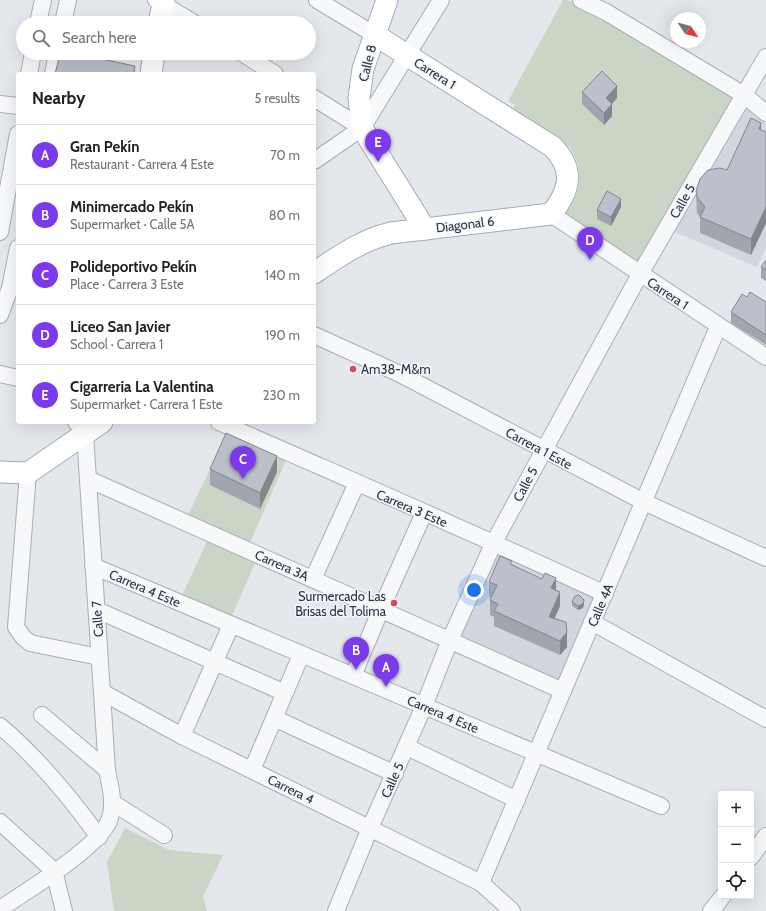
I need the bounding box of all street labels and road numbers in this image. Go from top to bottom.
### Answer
street label: Calle 8 [355,43,379,83]
street label: Carrera 1 [411,54,459,92]
street label: Calle 5 [666,181,698,221]
street label: Diagonal 6 [435,212,495,236]
street label: Carrera 1 [644,273,692,313]
street label: Carrera 1 Este [503,424,575,472]
street label: Calle 5 [509,464,541,504]
street label: Carrera 3 Este [374,486,450,530]
street label: Carrera 3A [253,546,311,584]
street label: Carrera 4 Este [107,566,183,610]
street label: Calle 4A [584,581,616,629]
street label: Calle 7 [88,600,106,638]
street label: Carrera 4 Este [405,692,481,736]
street label: Calle 5 [377,760,407,800]
street label: Carrera 4 [265,771,317,807]

